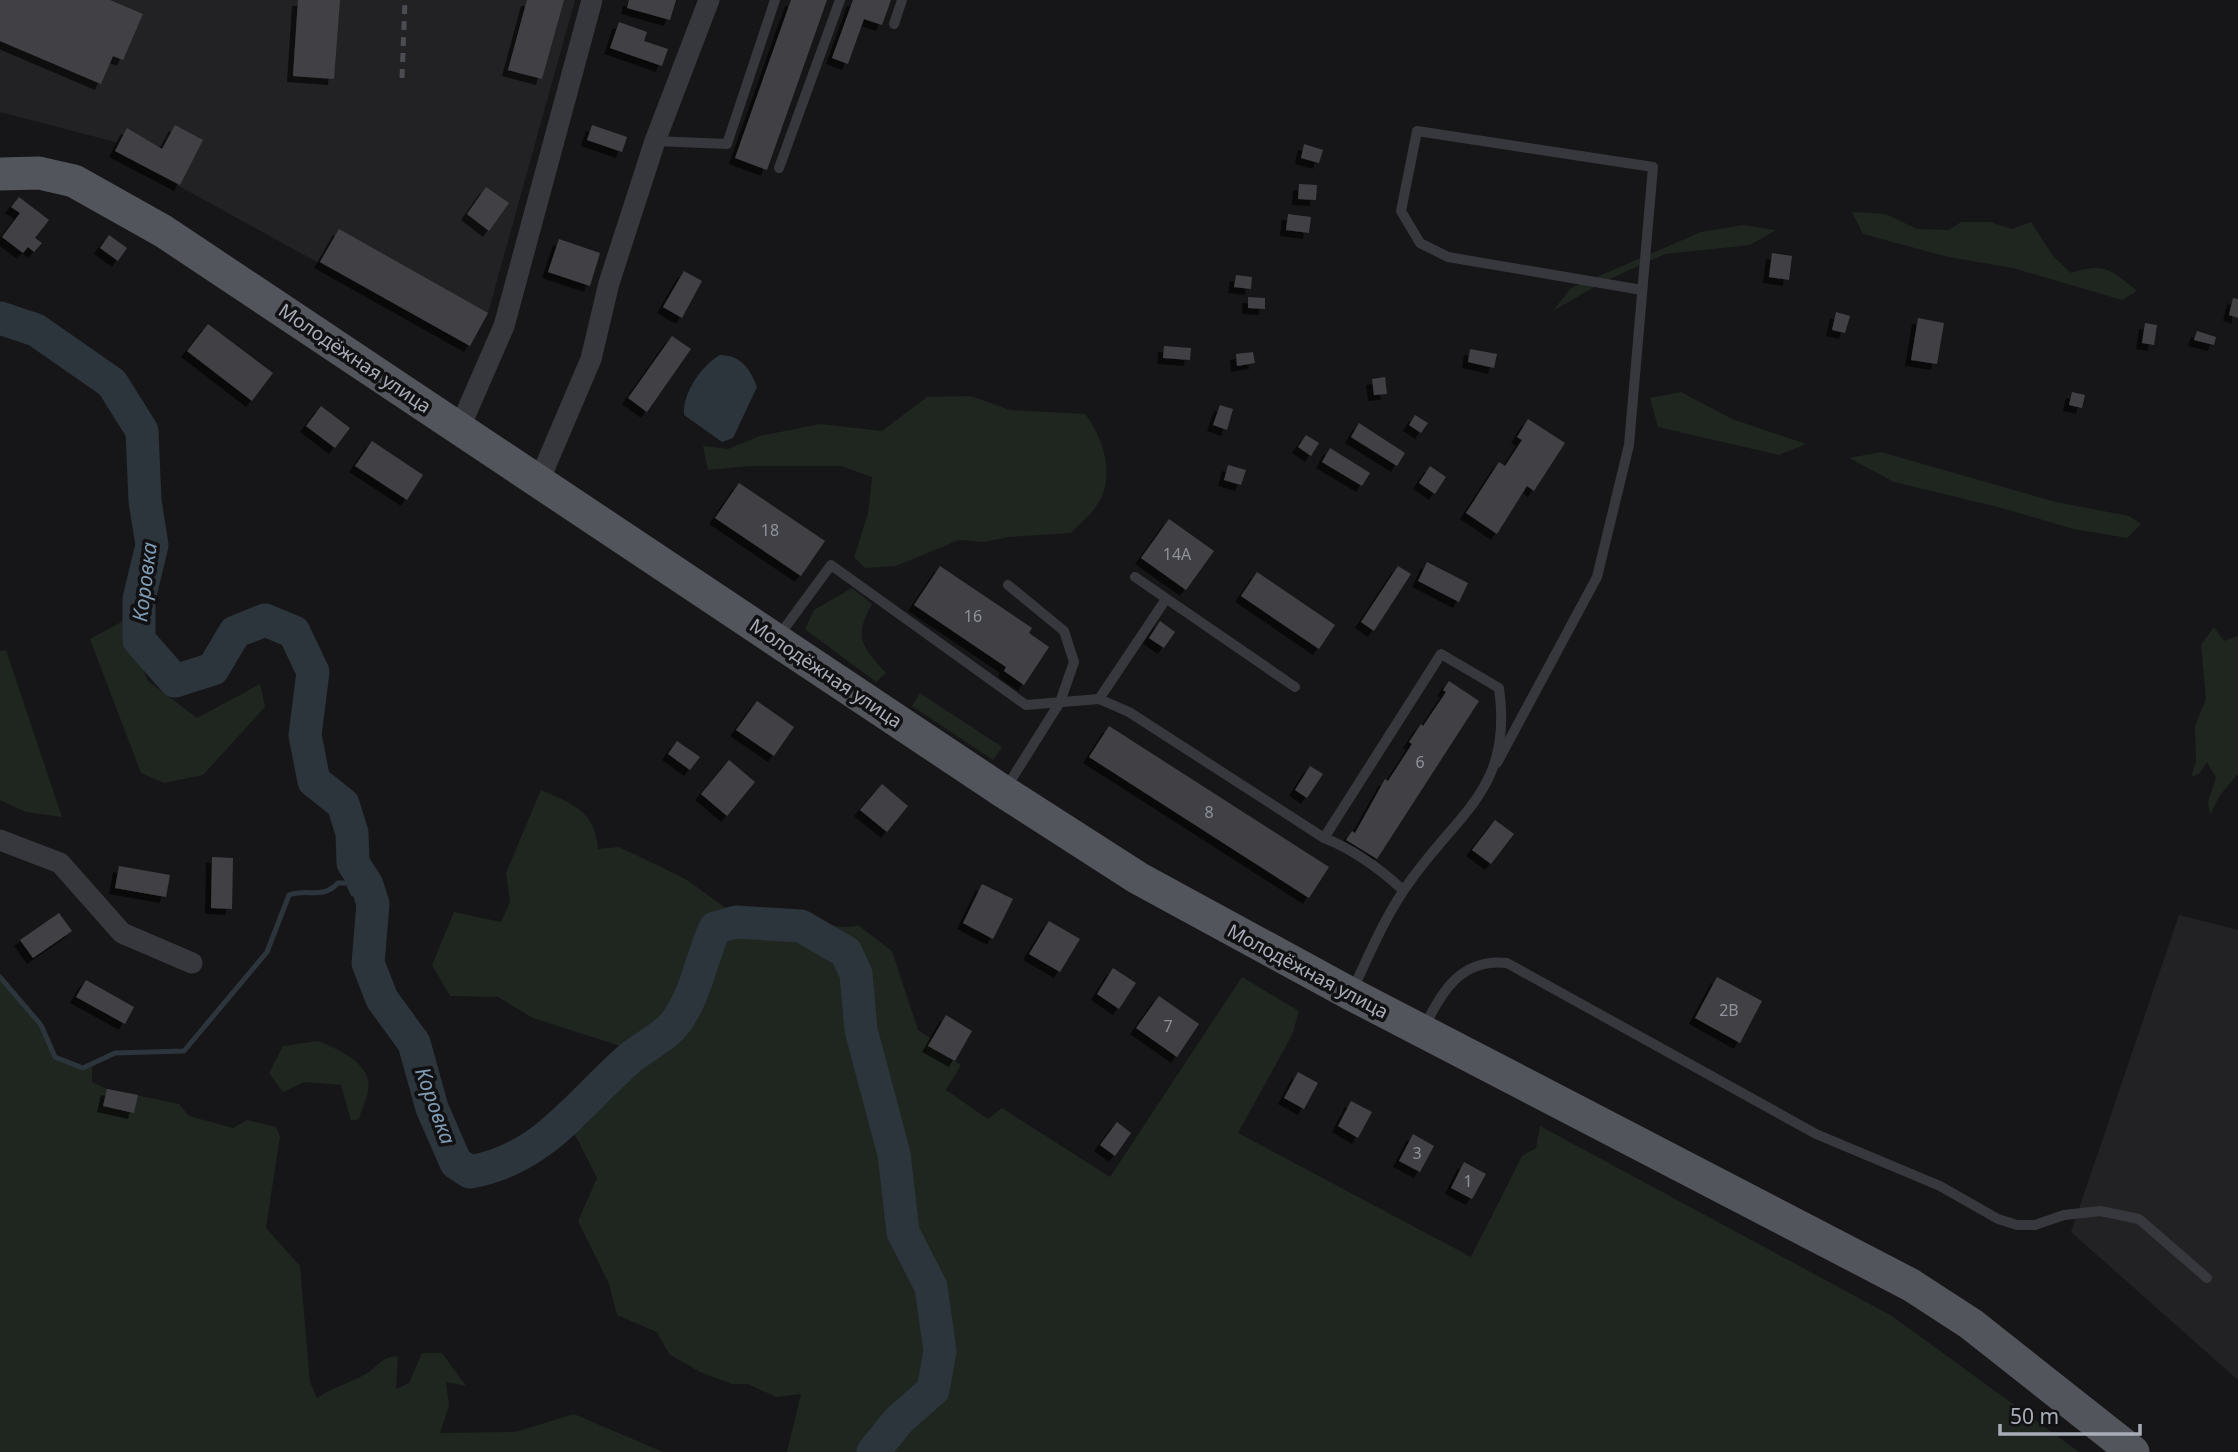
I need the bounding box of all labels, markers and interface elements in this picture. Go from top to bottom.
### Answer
street label: Молодёжная улица [274,297,436,419]
house number: 18 [761,519,779,541]
water label: Коровка [125,540,163,623]
house number: 14А [1163,543,1192,565]
house number: 16 [964,605,982,627]
street label: Молодёжная улица [745,612,907,734]
house number: 6 [1415,751,1425,773]
house number: 8 [1204,801,1214,823]
street label: Молодёжная улица [1223,918,1393,1024]
house number: 2В [1719,999,1739,1021]
house number: 7 [1163,1015,1173,1037]
water label: Коровка [409,1063,463,1148]
house number: 3 [1412,1142,1422,1164]
house number: 1 [1463,1170,1473,1192]
scale bar [2000,1392,2140,1436]
text: 50 m [2010,1402,2059,1430]

